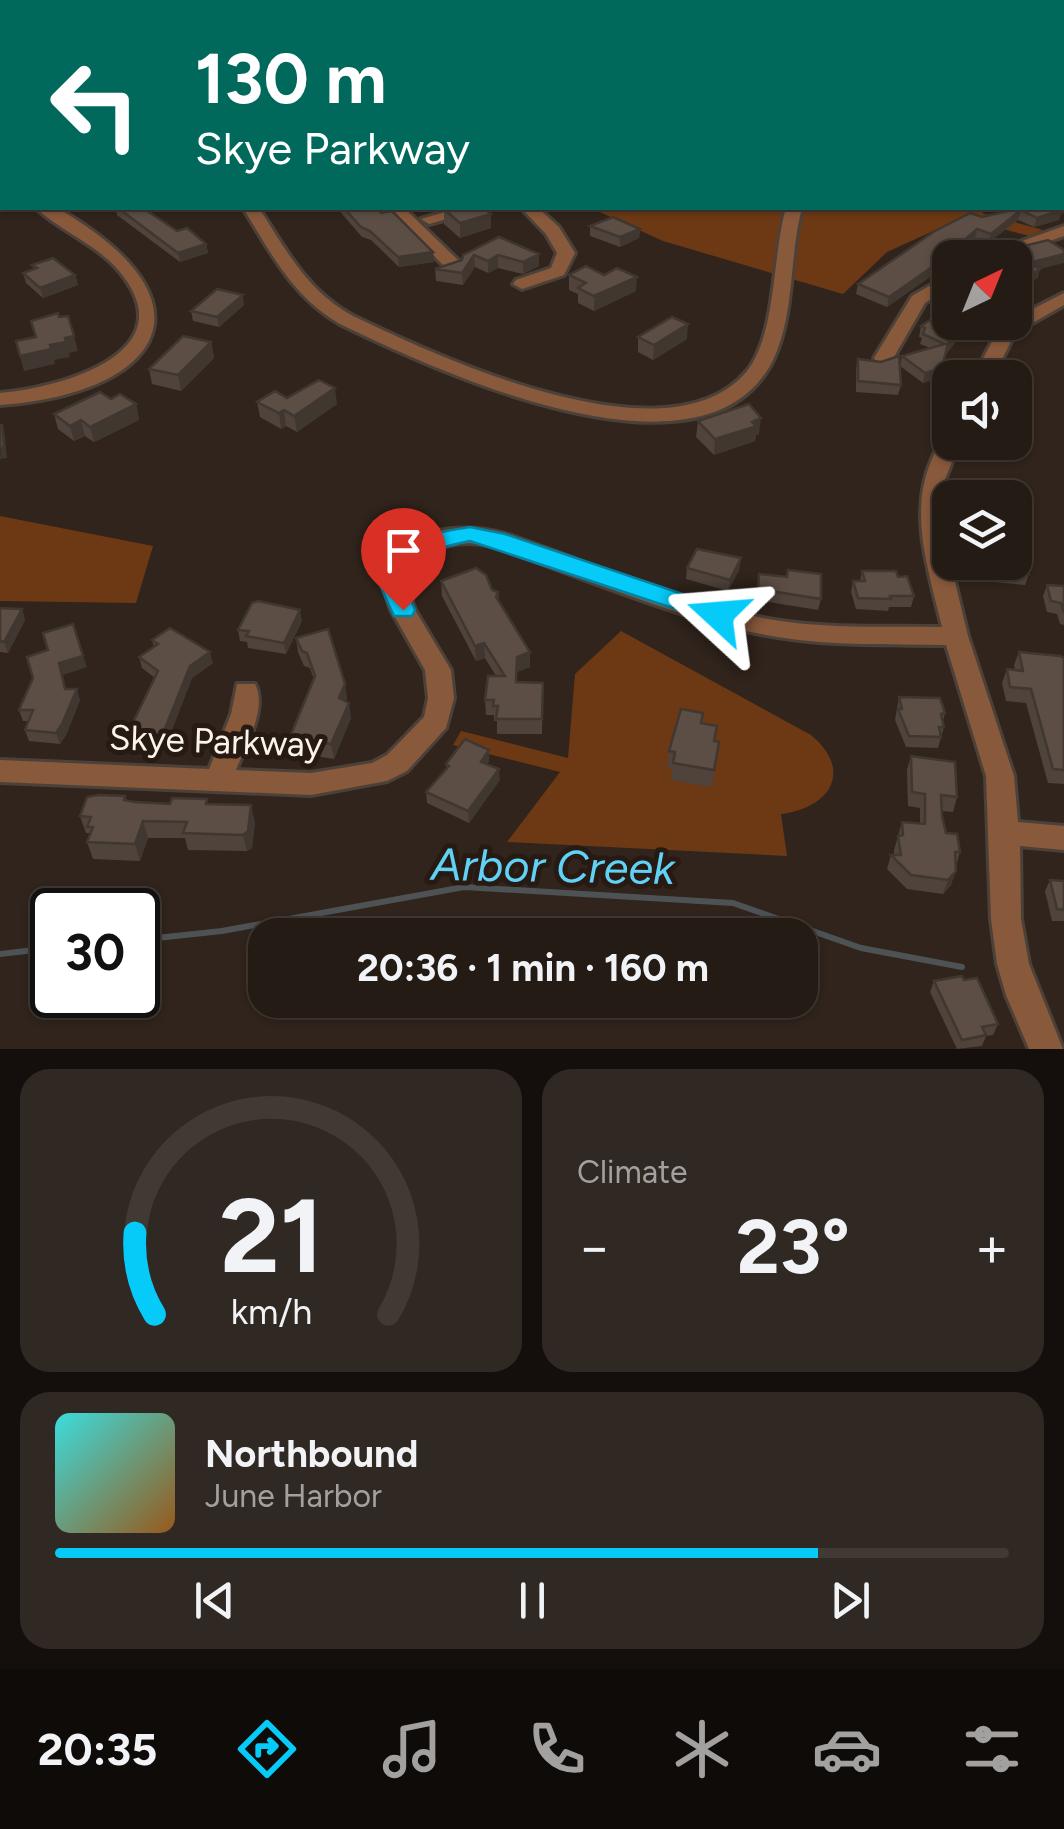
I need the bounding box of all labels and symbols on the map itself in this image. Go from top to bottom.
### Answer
north arrow [932,240,1032,340]
pin [361,508,446,611]
position arrow [666,563,770,667]
street label: Skye Parkway [108,716,324,766]
water label: Arbor Creek [429,837,677,895]
speed limit sign: 30 [30,888,160,1018]

